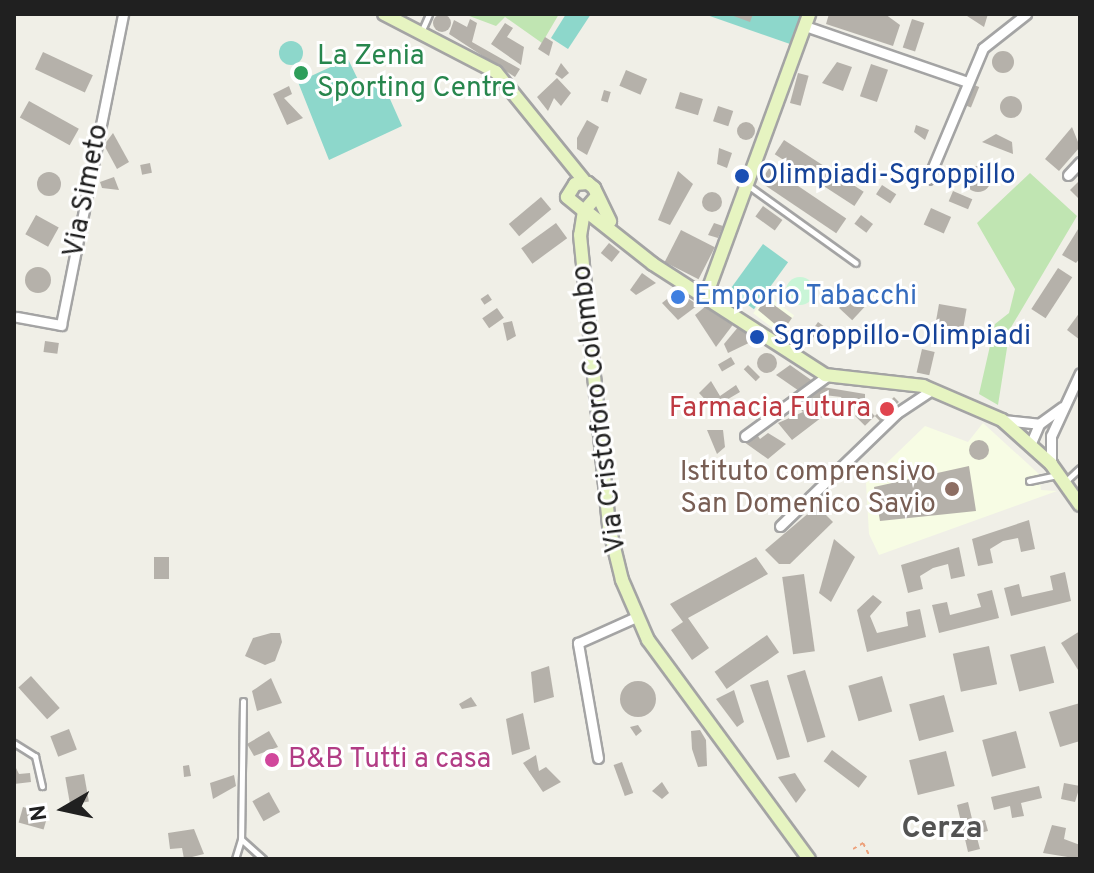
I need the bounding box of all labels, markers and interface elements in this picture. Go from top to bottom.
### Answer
place label: La Zenia Sporting Centre [317,40,516,106]
marker: La Zenia Sporting Centre [292,64,310,82]
street label: Via Simeto [58,121,116,261]
place label: Olimpiadi-Sgroppillo [758,159,1016,193]
marker: Olimpiadi-Sgroppillo [733,167,751,185]
street label: Via Cristoforo Colombo [566,263,634,555]
place label: Emporio Tabacchi [694,280,918,314]
marker: Emporio Tabacchi [669,288,687,306]
place label: Sgroppillo-Olimpiadi [773,320,1031,354]
marker: Sgroppillo-Olimpiadi [748,328,766,346]
place label: Farmacia Futura [669,392,871,426]
marker: Farmacia Futura [878,400,896,418]
place label: Istituto comprensivo San Domenico Savio [680,456,936,522]
marker: Istituto comprensivo San Domenico Savio [943,480,961,498]
place label: B&B Tutti a casa [288,743,492,777]
marker: B&B Tutti a casa [263,751,281,769]
north arrow [24,769,104,849]
text: N [25,803,54,823]
district label: Cerza [901,812,983,848]

